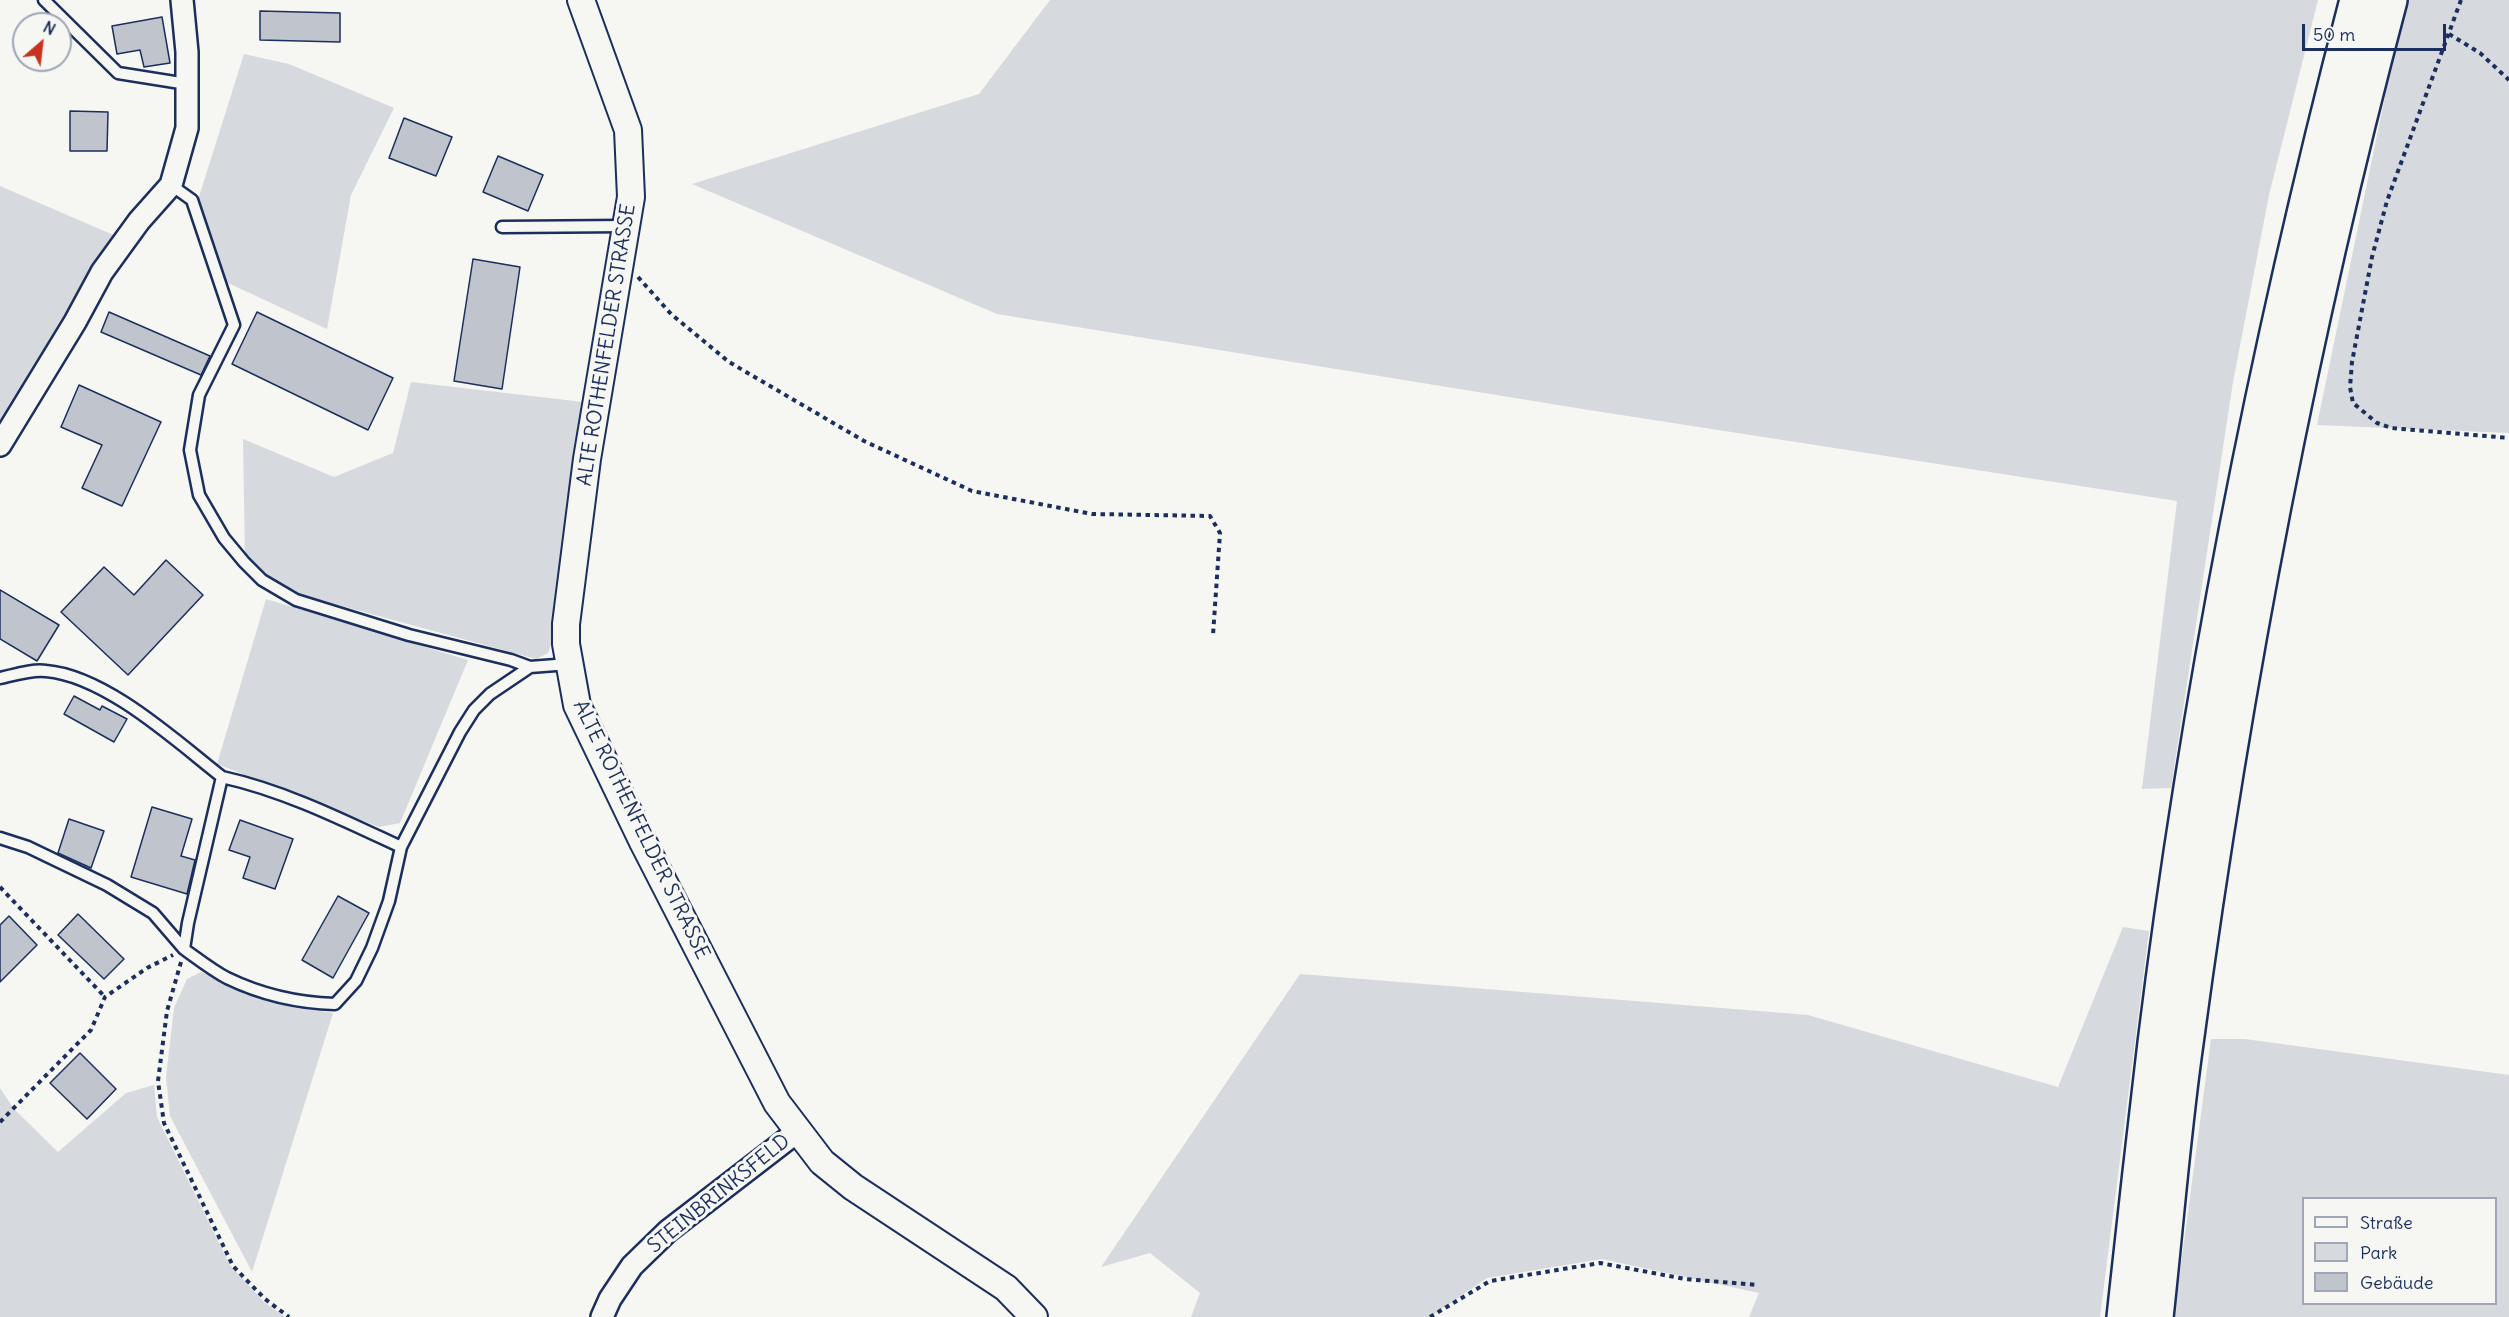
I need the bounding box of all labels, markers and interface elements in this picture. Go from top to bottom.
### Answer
north arrow [12,12,72,72]
scale bar [2305,12,2449,50]
text: N [40,16,59,39]
text: 50 m [2313,23,2355,46]
street label: ALTE ROTHENFELDER STRASSE [573,202,641,488]
street label: ALTE ROTHENFELDER STRASSE [568,697,714,963]
street label: STEINBRINKSFELD [643,1129,795,1259]
legend [2302,1197,2497,1305]
text: Straße [2360,1211,2413,1234]
text: Park [2360,1241,2397,1264]
text: Gebäude [2360,1271,2433,1294]

